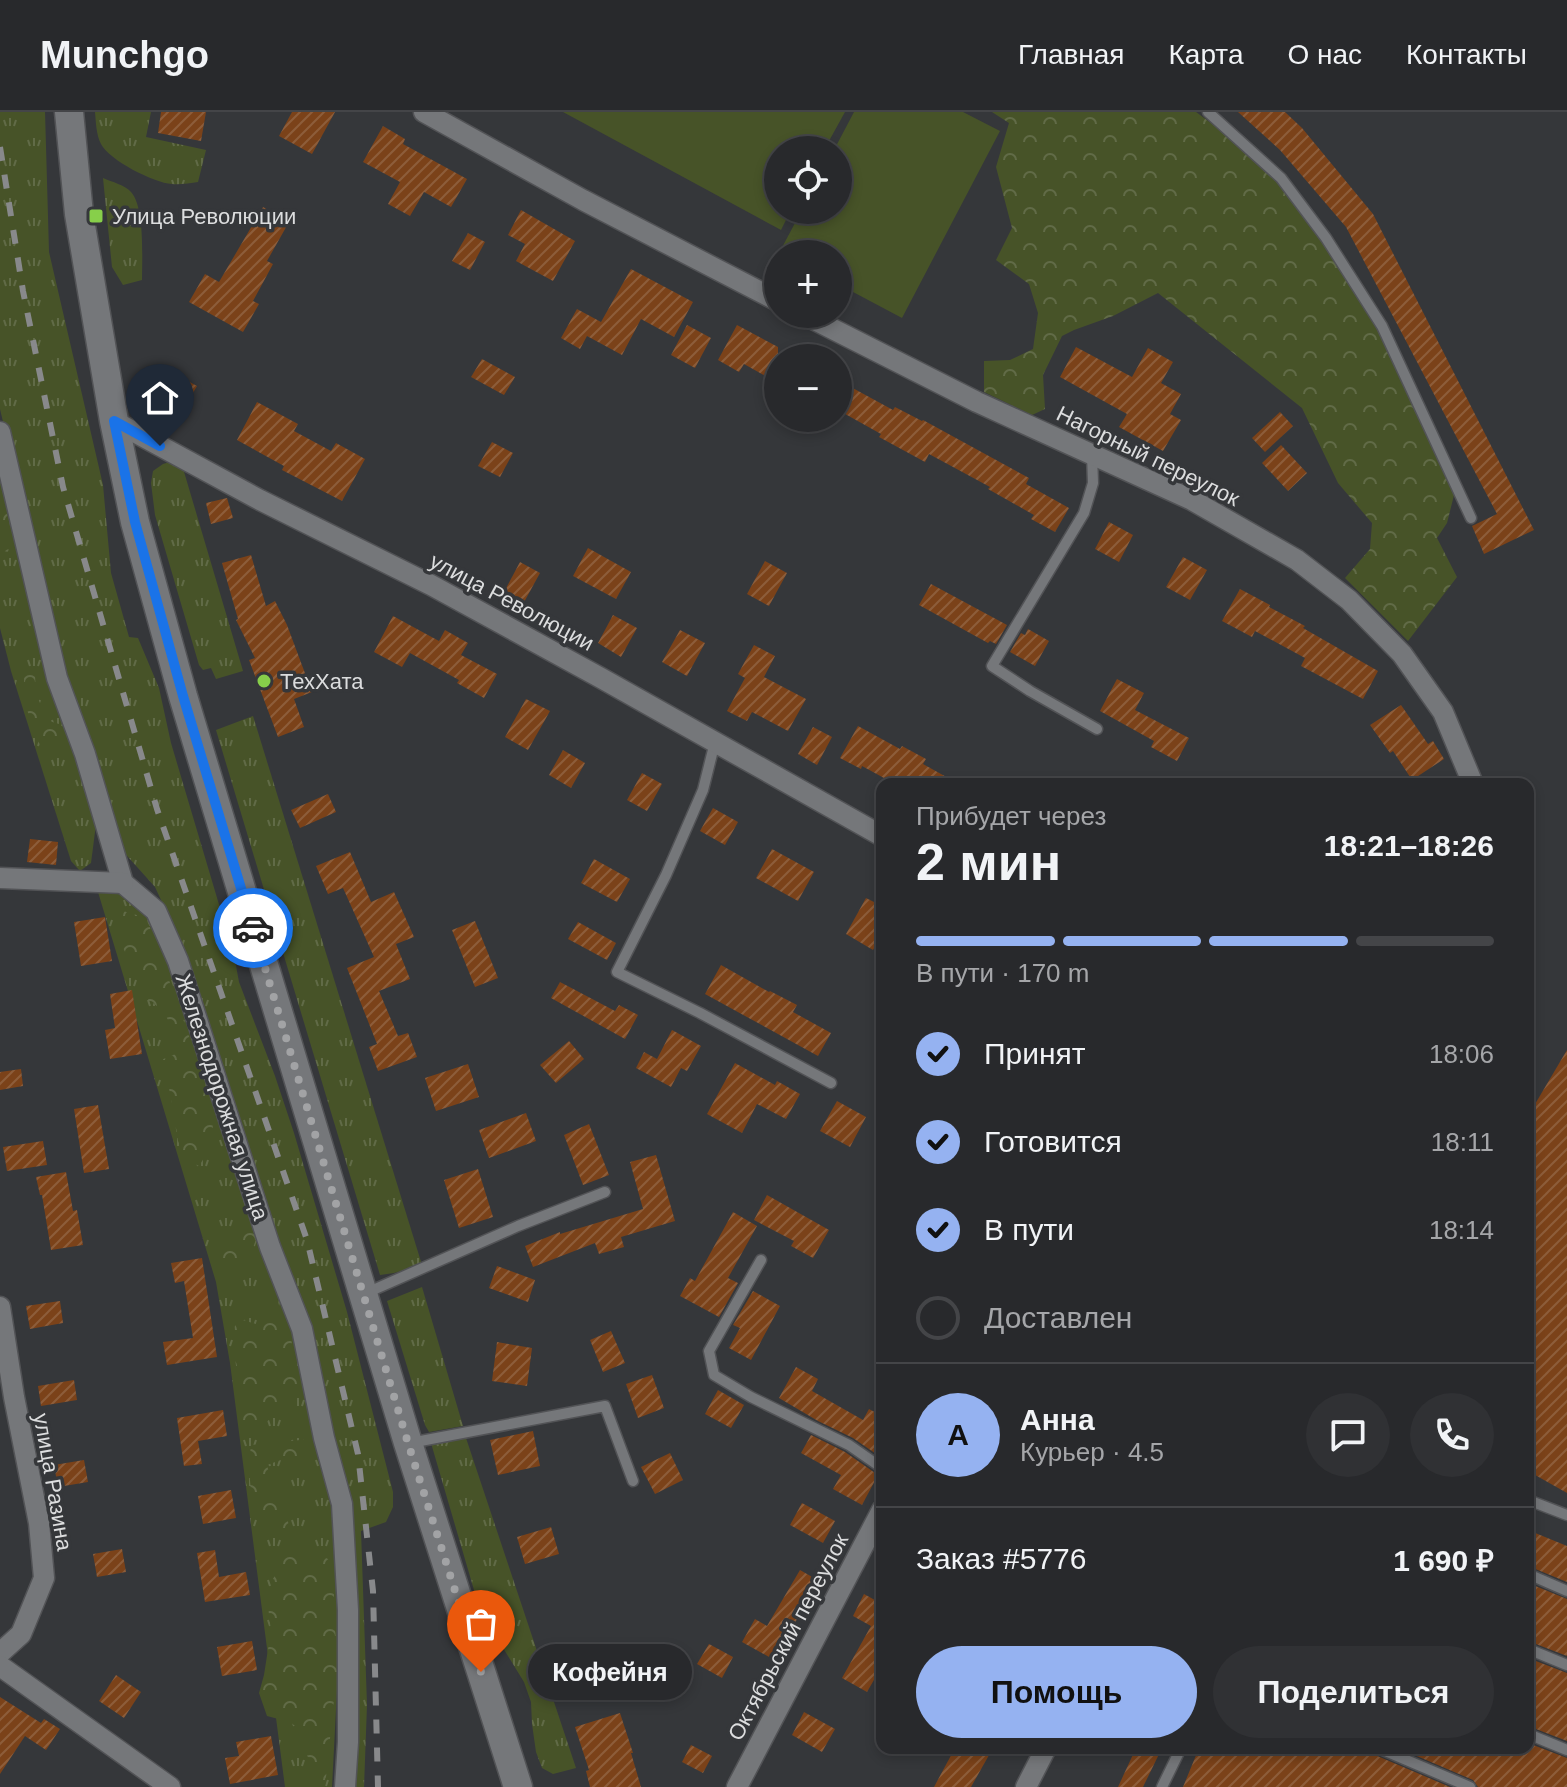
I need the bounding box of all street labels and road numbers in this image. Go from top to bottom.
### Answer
street label: Нагорный переулок [1052,401,1244,511]
street label: улица Революции [426,548,598,656]
street label: Железнодорожная улица [170,971,274,1224]
street label: улица Разина [29,1411,78,1554]
street label: Октябрьский переулок [723,1529,853,1745]

